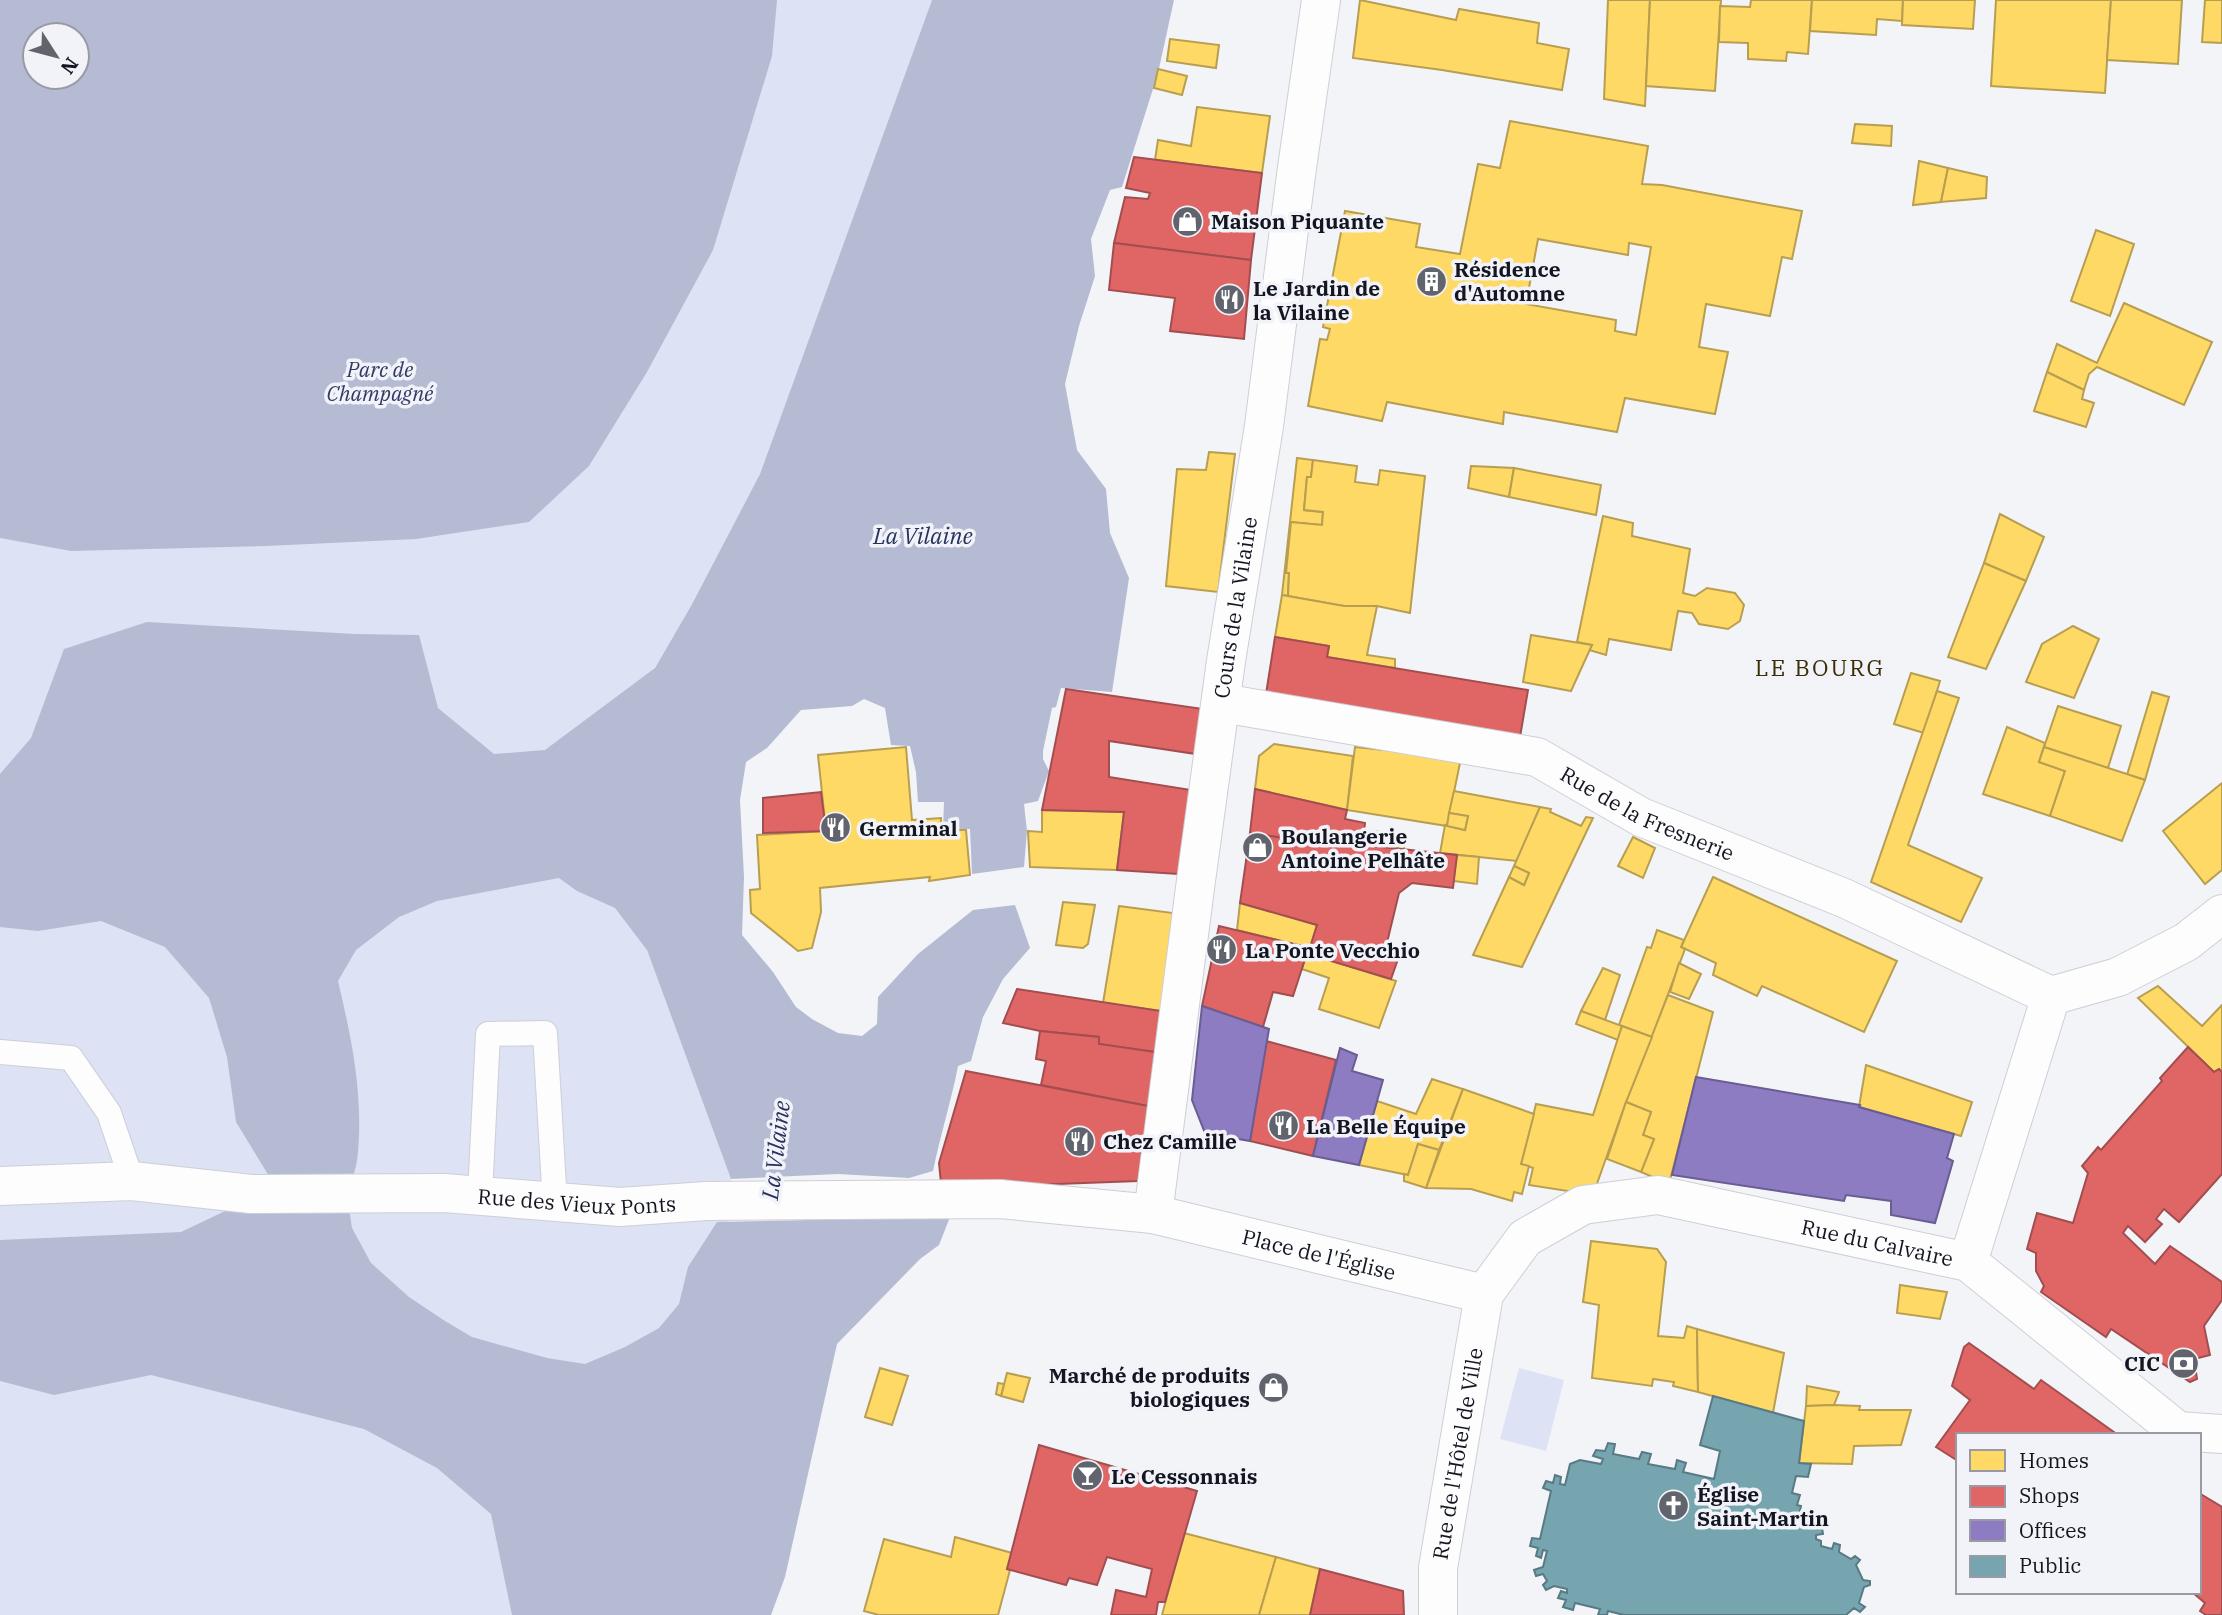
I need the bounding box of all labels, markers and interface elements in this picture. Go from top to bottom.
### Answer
north arrow [21,21,91,91]
text: N [56,53,84,79]
shop icon: Maison Piquante [1171,204,1205,238]
place label: Maison Piquante [1211,207,1384,235]
place label: Résidence d'Automne [1454,255,1565,307]
building icon: Résidence d'Automne [1414,264,1448,298]
place label: Le Jardin de la Vilaine [1253,274,1380,326]
restaurant icon: Le Jardin de la Vilaine [1213,283,1247,317]
park label: Parc de Champagné [327,355,434,407]
street label: Cours de la Vilaine [1207,515,1263,700]
water label: La Vilaine [872,520,973,550]
district label: LE BOURG [1755,652,1885,682]
street label: Rue de la Fresnerie [1555,760,1738,867]
restaurant icon: Germinal [819,811,853,845]
place label: Germinal [859,814,958,842]
place label: Boulangerie Antoine Pelhâte [1281,822,1445,874]
shop icon: Boulangerie Antoine Pelhâte [1241,831,1275,865]
restaurant icon: La Ponte Vecchio [1205,933,1239,967]
place label: La Ponte Vecchio [1245,936,1420,964]
water label: La Vilaine [754,1099,796,1202]
restaurant icon: La Belle Équipe [1266,1109,1300,1143]
place label: La Belle Équipe [1306,1112,1466,1140]
restaurant icon: Chez Camille [1063,1124,1097,1158]
place label: Chez Camille [1103,1127,1237,1155]
street label: Rue des Vieux Ponts [476,1182,677,1221]
street label: Rue du Calvaire [1799,1212,1956,1272]
street label: Place de l'Église [1239,1222,1399,1286]
street label: Rue de l'Hôtel de Ville [1426,1345,1489,1562]
bank icon: CIC [2166,1346,2200,1380]
place label: CIC [2124,1349,2160,1377]
place label: Marché de produits biologiques [1049,1361,1250,1413]
shop icon: Marché de produits biologiques [1256,1370,1290,1404]
legend [1956,1433,2201,1594]
text: Homes [2019,1446,2089,1474]
bar icon: Le Cessonnais [1071,1459,1105,1493]
place label: Le Cessonnais [1111,1462,1257,1490]
place label: Église Saint-Martin [1697,1480,1829,1532]
text: Shops [2019,1481,2079,1509]
church icon: Église Saint-Martin [1657,1489,1691,1523]
text: Offices [2019,1516,2087,1544]
text: Public [2019,1551,2081,1579]

